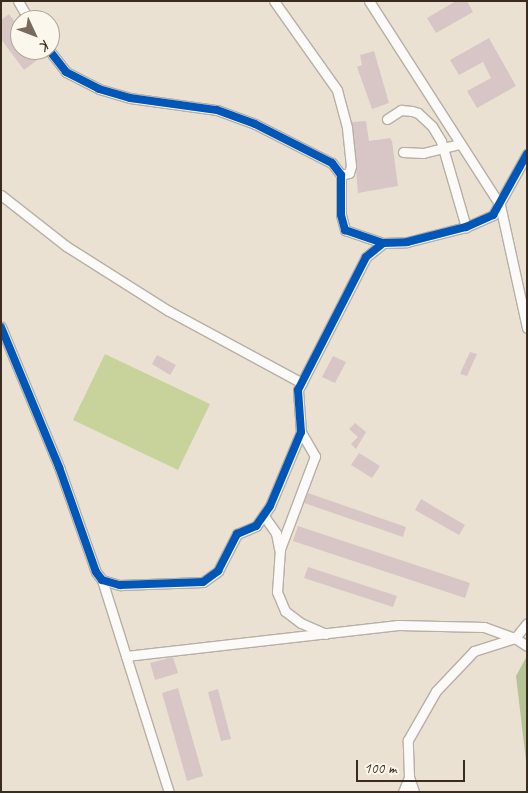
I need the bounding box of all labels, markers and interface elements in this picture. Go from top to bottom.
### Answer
north arrow [10,10,60,60]
text: K [37,36,54,53]
scale bar [358,750,467,782]
text: 100 m [364,759,396,778]

